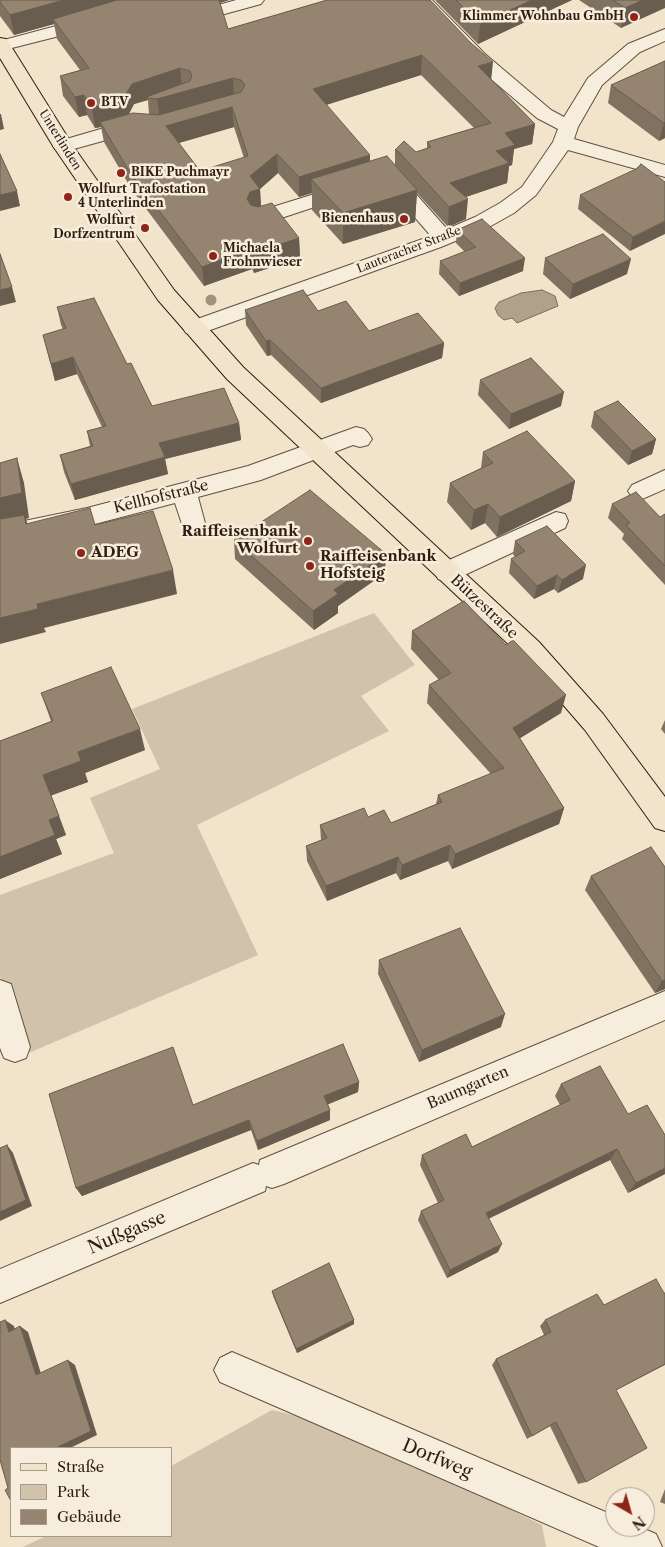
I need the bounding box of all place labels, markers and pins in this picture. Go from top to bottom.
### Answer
place label: Klimmer Wohnbau GmbH [462,10,624,24]
marker: Klimmer Wohnbau GmbH [628,11,640,23]
place label: BTV [101,96,128,110]
marker: BTV [85,97,97,109]
place label: BIKE Puchmayr [131,166,229,180]
marker: BIKE Puchmayr [115,167,127,179]
place label: Wolfurt Trafostation 4 Unterlinden [78,183,206,211]
marker: Wolfurt Trafostation 4 Unterlinden [62,191,74,203]
place label: Bienenhaus [321,212,394,226]
marker: Bienenhaus [398,213,410,225]
place label: Wolfurt Dorfzentrum [53,214,135,242]
marker: Wolfurt Dorfzentrum [139,222,151,234]
place label: Michaela Frohnwieser [223,242,302,270]
marker: Michaela Frohnwieser [207,250,219,262]
place label: Raiffeisenbank Wolfurt [182,523,298,558]
marker: Raiffeisenbank Wolfurt [302,535,314,547]
place label: ADEG [91,544,139,562]
marker: ADEG [75,547,87,559]
place label: Raiffeisenbank Hofsteig [320,548,436,583]
marker: Raiffeisenbank Hofsteig [304,560,316,572]

